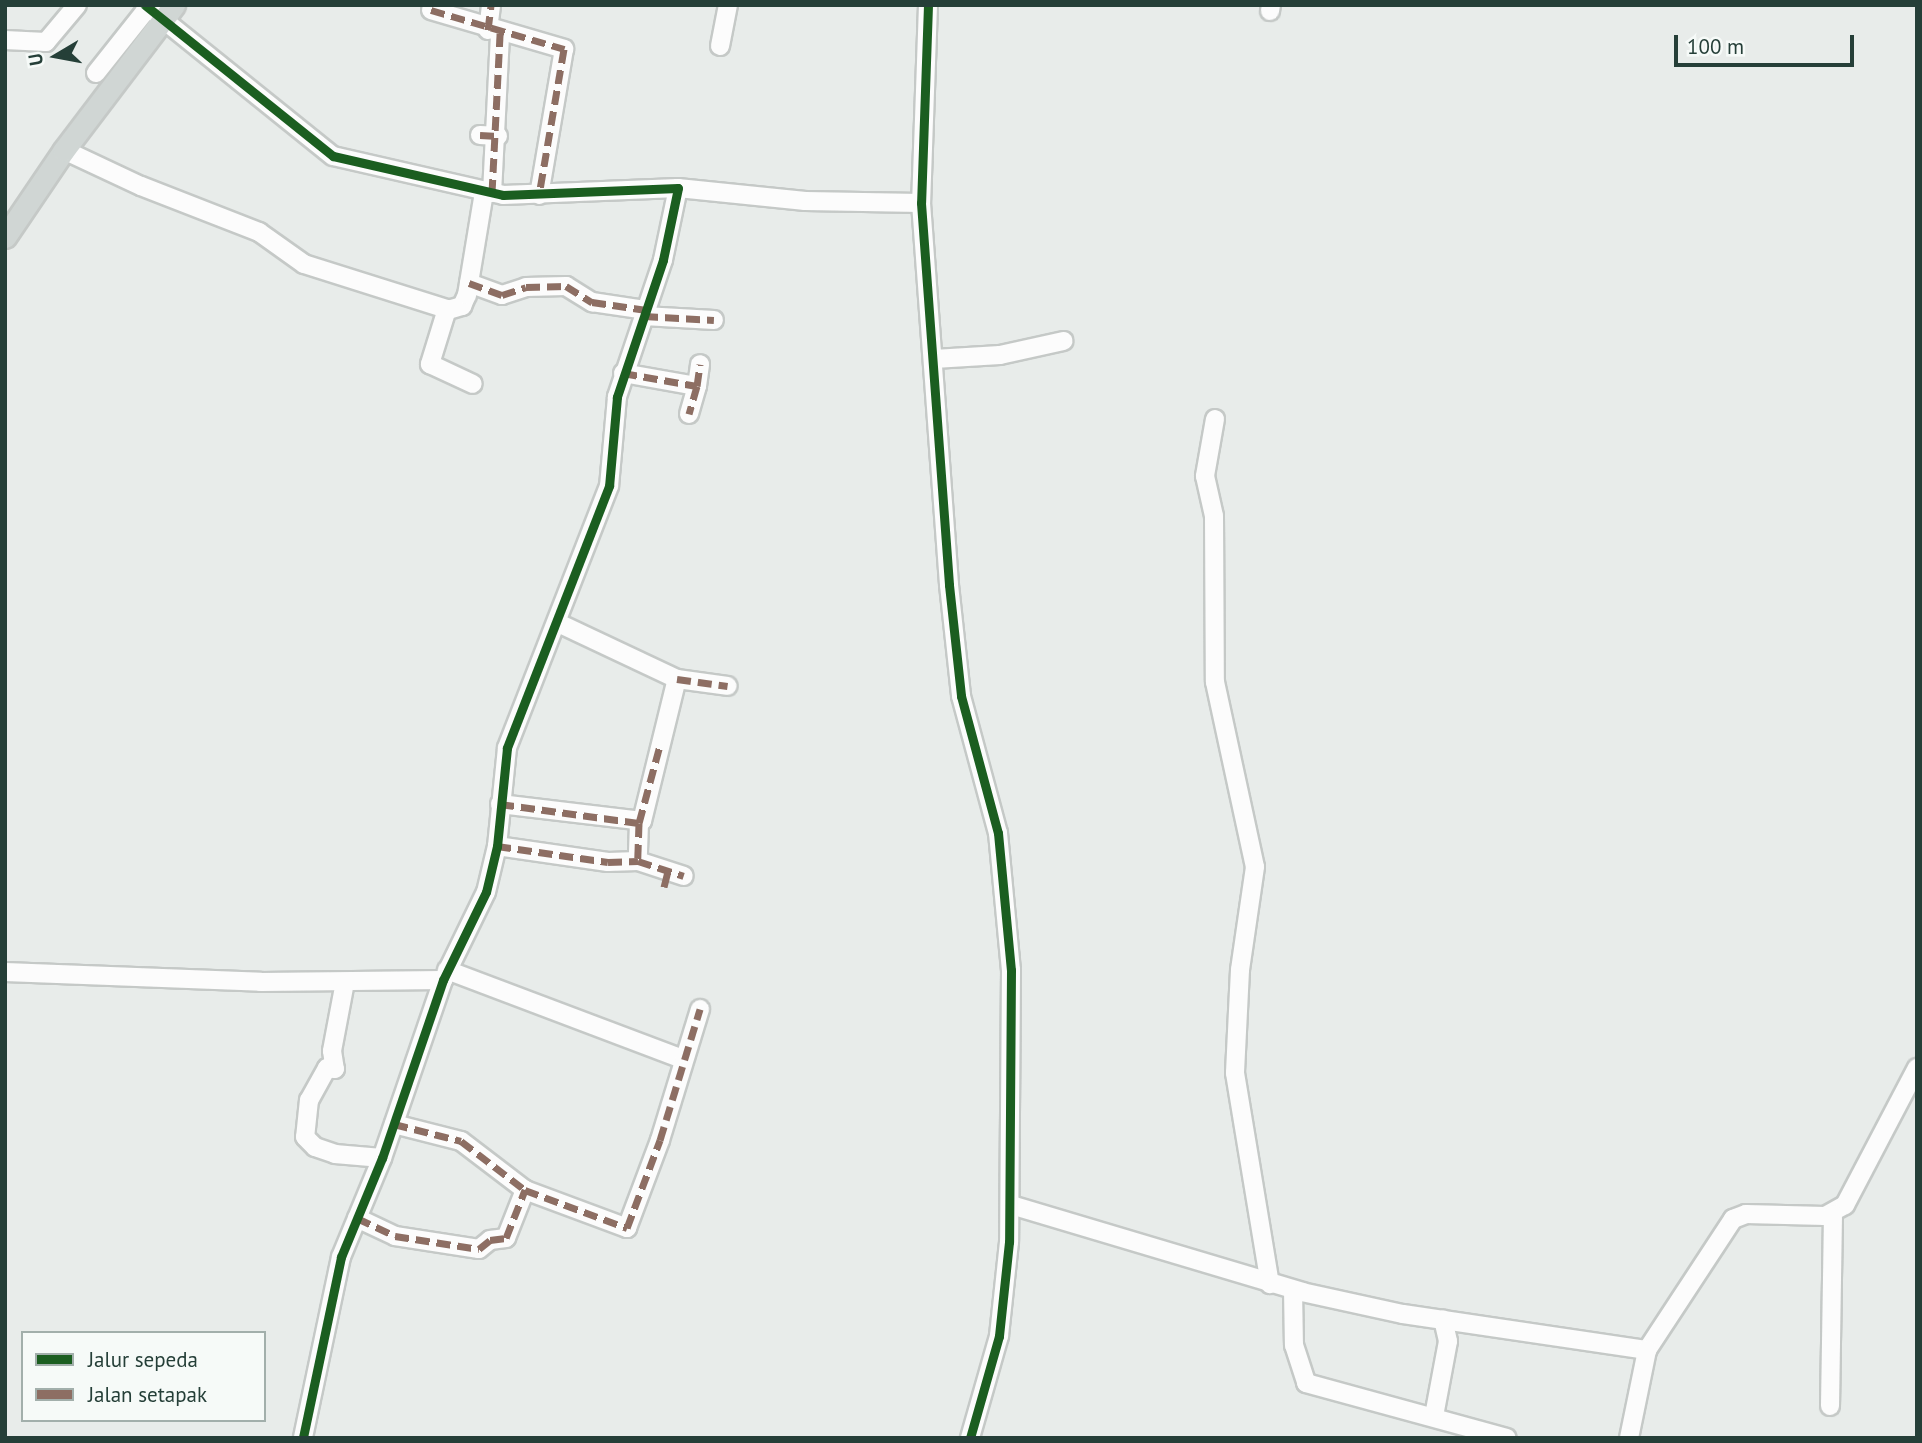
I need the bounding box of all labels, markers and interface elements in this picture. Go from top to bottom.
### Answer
north arrow [21,21,91,91]
scale bar [1677,21,1857,65]
text: 100 m [1687,33,1744,60]
text: U [22,52,48,68]
legend [21,1331,266,1422]
text: Jalur sepeda [88,1346,198,1373]
text: Jalan setapak [88,1381,207,1408]

